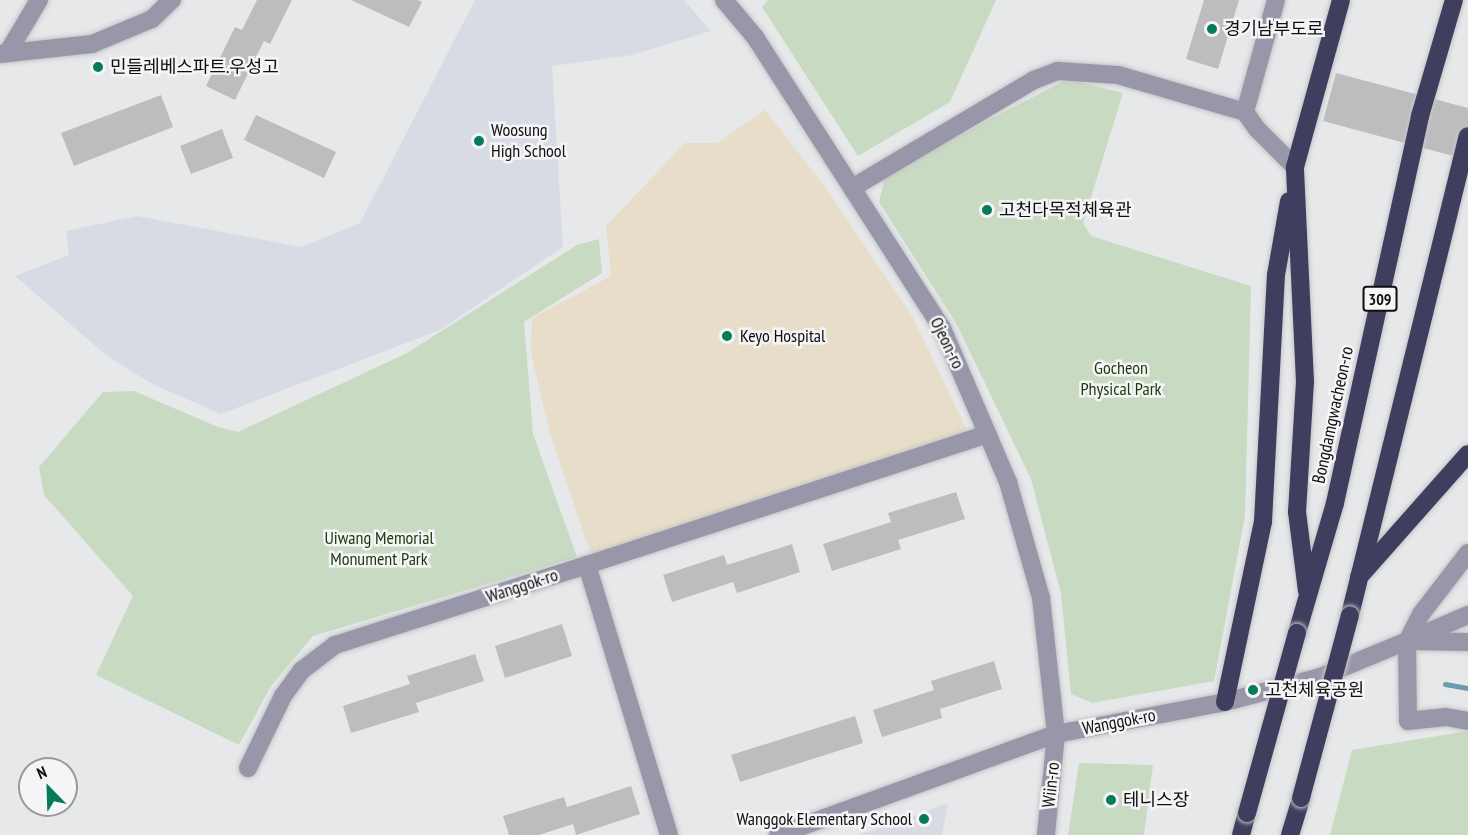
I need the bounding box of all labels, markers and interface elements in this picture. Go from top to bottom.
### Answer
place label: 경기남부도로 [1224,18,1323,40]
marker: 경기남부도로 [1205,22,1219,36]
place label: 민들레베스파트.우성고 [110,56,279,78]
marker: 민들레베스파트.우성고 [91,60,105,74]
place label: Woosung High School [491,120,566,162]
marker: Woosung High School [472,134,486,148]
place label: 고천다목적체육관 [999,199,1131,221]
marker: 고천다목적체육관 [980,203,994,217]
road number: 309 [1362,286,1398,312]
street label: Ojeon-ro [925,314,969,372]
place label: Keyo Hospital [740,325,825,347]
marker: Keyo Hospital [718,327,736,345]
street label: Bongdamgwacheon-ro [1308,345,1358,485]
park label: Gocheon Physical Park [1080,358,1162,400]
park label: Uiwang Memorial Monument Park [324,528,434,570]
street label: Wanggok-ro [483,564,561,608]
place label: 고천체육공원 [1265,679,1364,701]
marker: 고천체육공원 [1246,683,1260,697]
street label: Wanggok-ro [1081,704,1157,740]
north arrow [18,757,78,817]
text: N [34,761,50,783]
street label: Wiin-ro [1038,761,1064,809]
place label: 테니스장 [1123,789,1189,811]
marker: 테니스장 [1104,793,1118,807]
place label: Wanggok Elementary School [735,808,912,830]
marker: Wanggok Elementary School [917,812,931,826]

